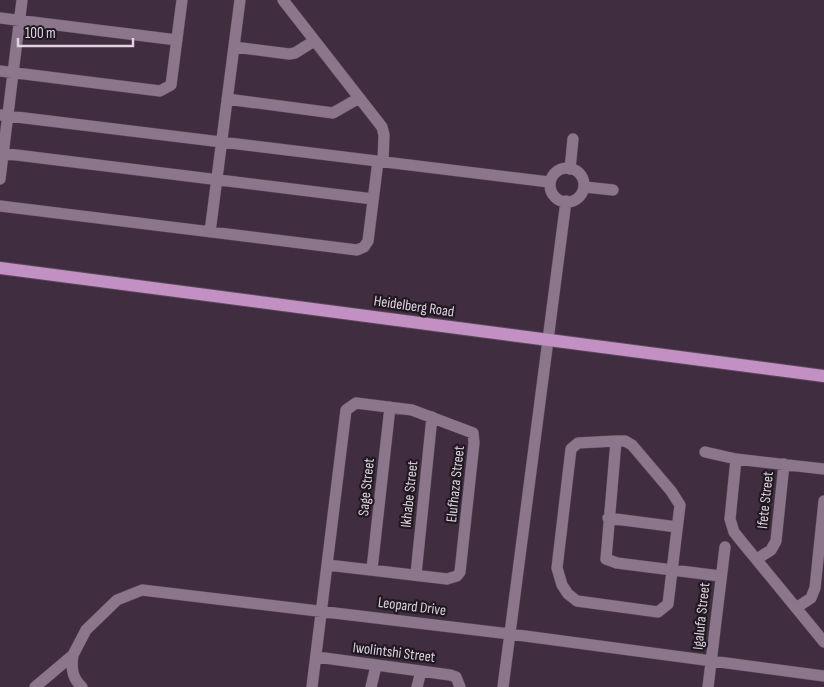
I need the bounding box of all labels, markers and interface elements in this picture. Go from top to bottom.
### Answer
scale bar [18,15,132,47]
text: 100 m [25,24,56,43]
street label: Heidelberg Road [372,291,455,322]
street label: Elufhaza Street [442,444,469,523]
street label: Sage Street [354,457,379,517]
street label: Ikhabe Street [397,459,423,528]
street label: Ifete Street [753,470,778,530]
street label: Igalufa Street [689,581,715,651]
street label: Leopard Drive [377,593,447,620]
street label: Iwolintshi Street [352,638,437,667]

